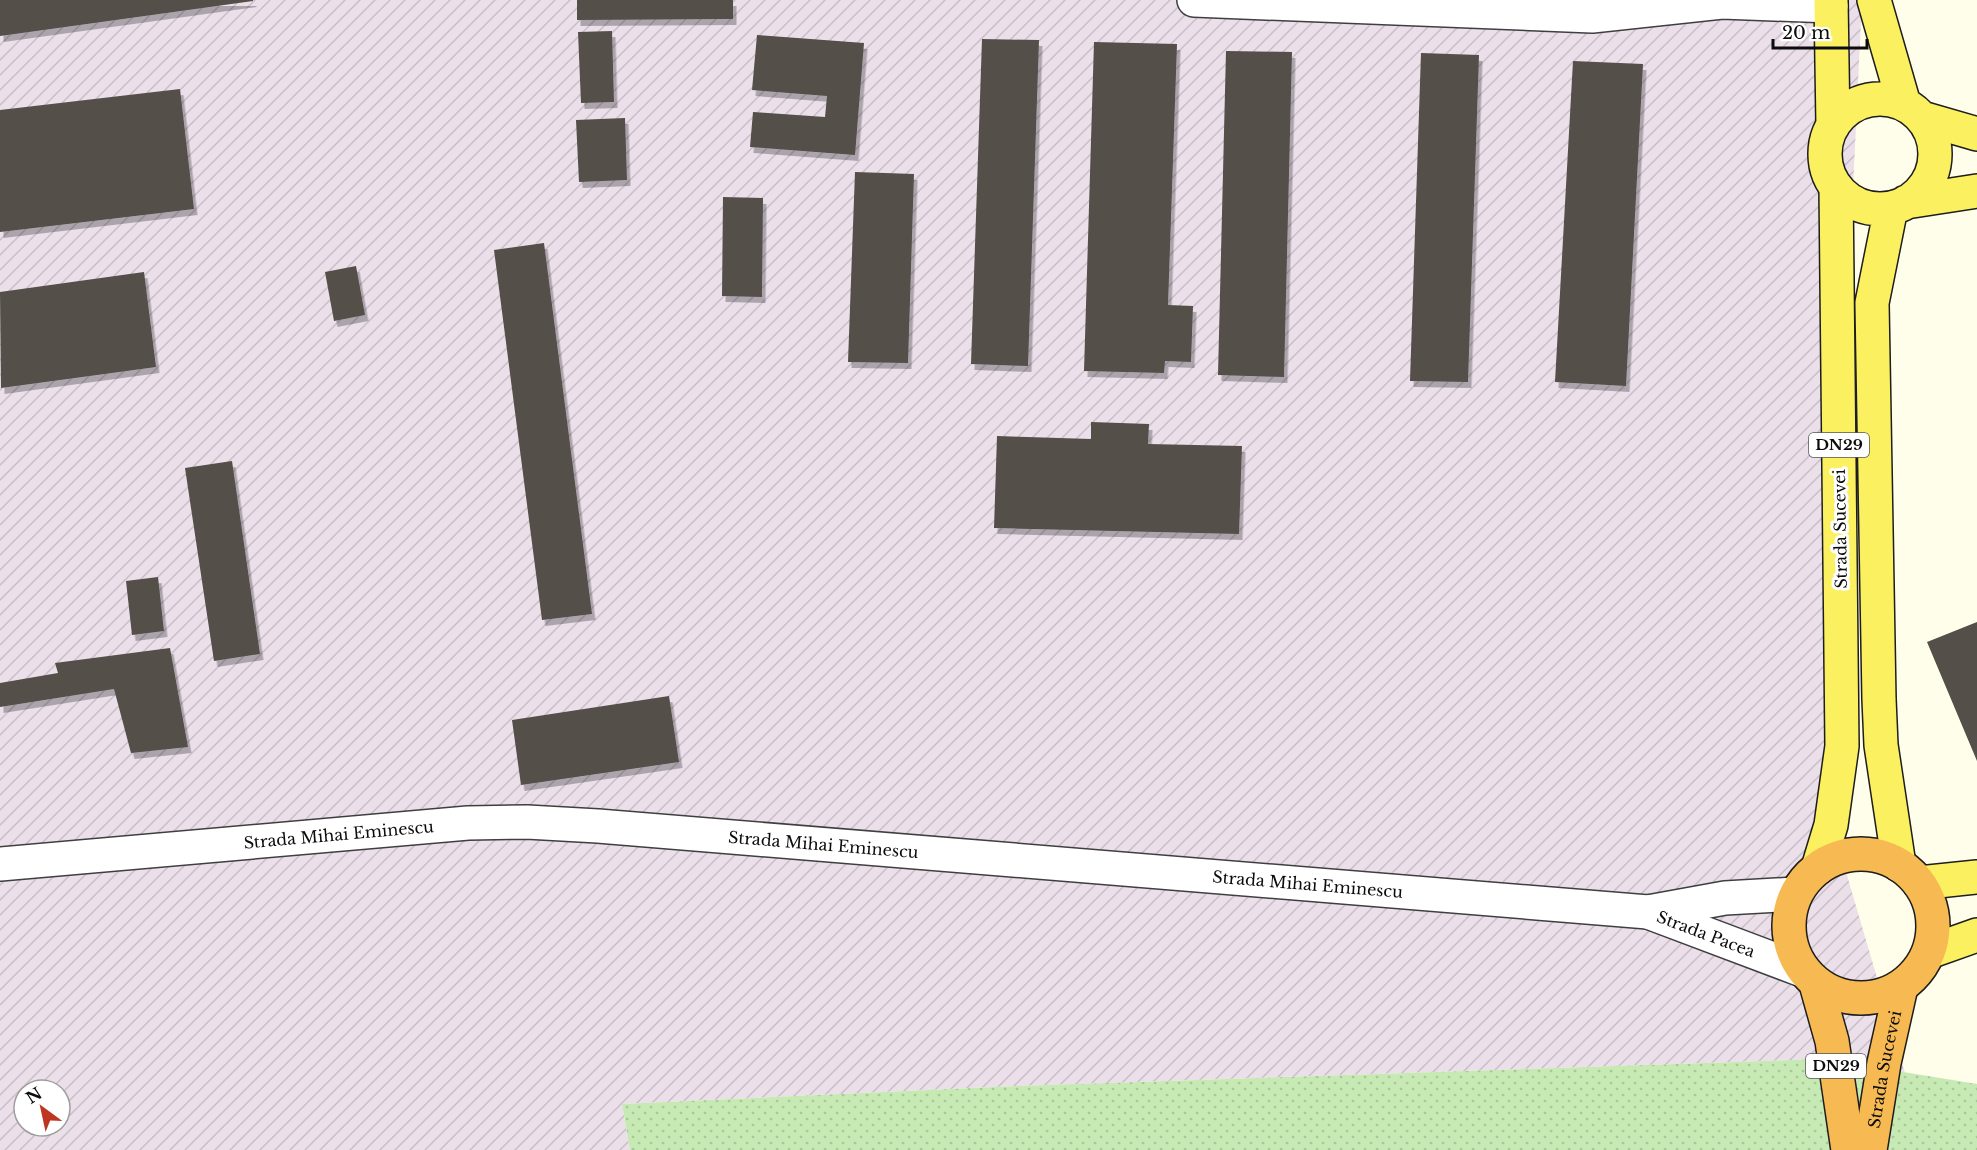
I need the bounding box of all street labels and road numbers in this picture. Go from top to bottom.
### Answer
road number: DN29 [1809,433,1869,457]
street label: Strada Sucevei [1829,469,1851,589]
street label: Strada Mihai Eminescu [243,816,435,853]
street label: Strada Mihai Eminescu [727,827,920,862]
street label: Strada Mihai Eminescu [1212,866,1404,902]
street label: Strada Pacea [1654,906,1758,961]
street label: Strada Sucevei [1864,1008,1906,1130]
road number: DN29 [1806,1054,1866,1078]

